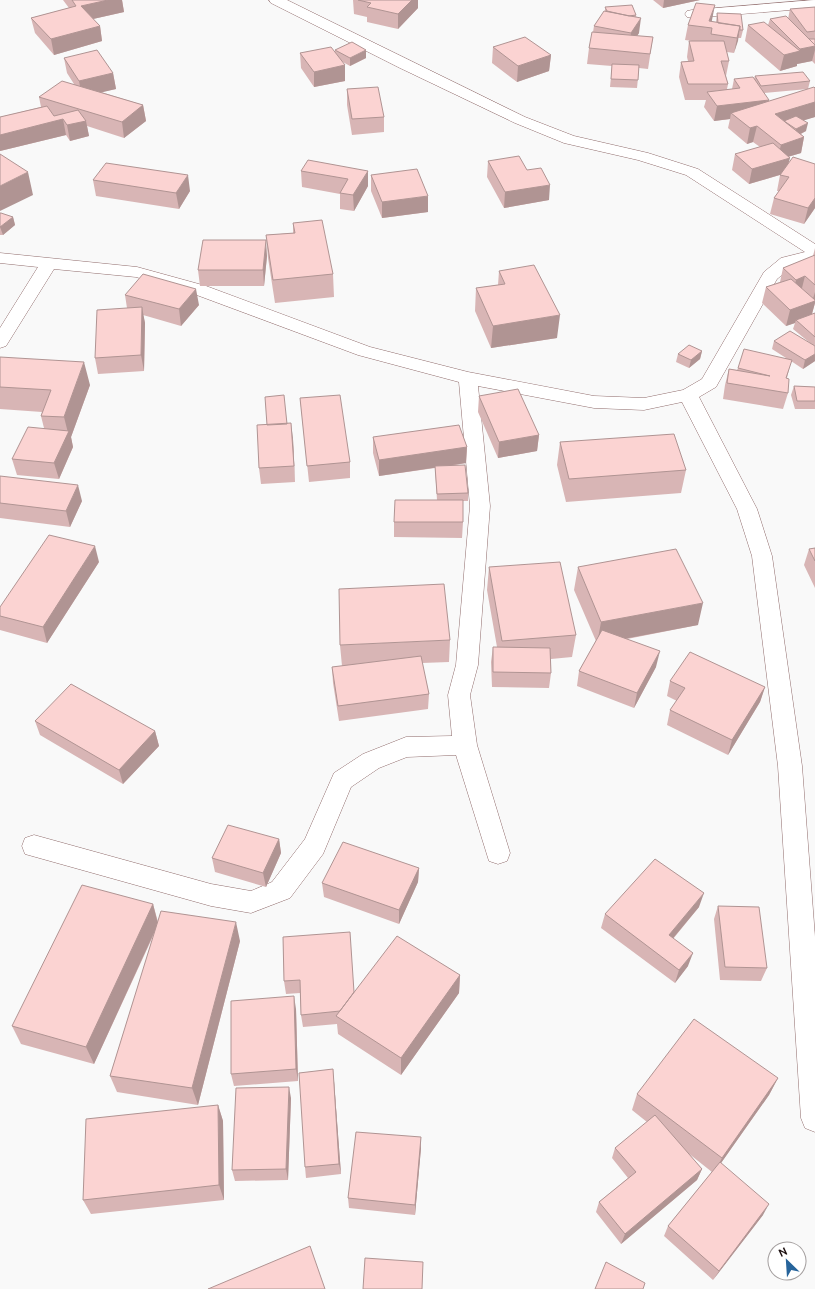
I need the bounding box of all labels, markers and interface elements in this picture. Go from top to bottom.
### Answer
north arrow [767,1241,807,1281]
text: N [777,1245,789,1259]

